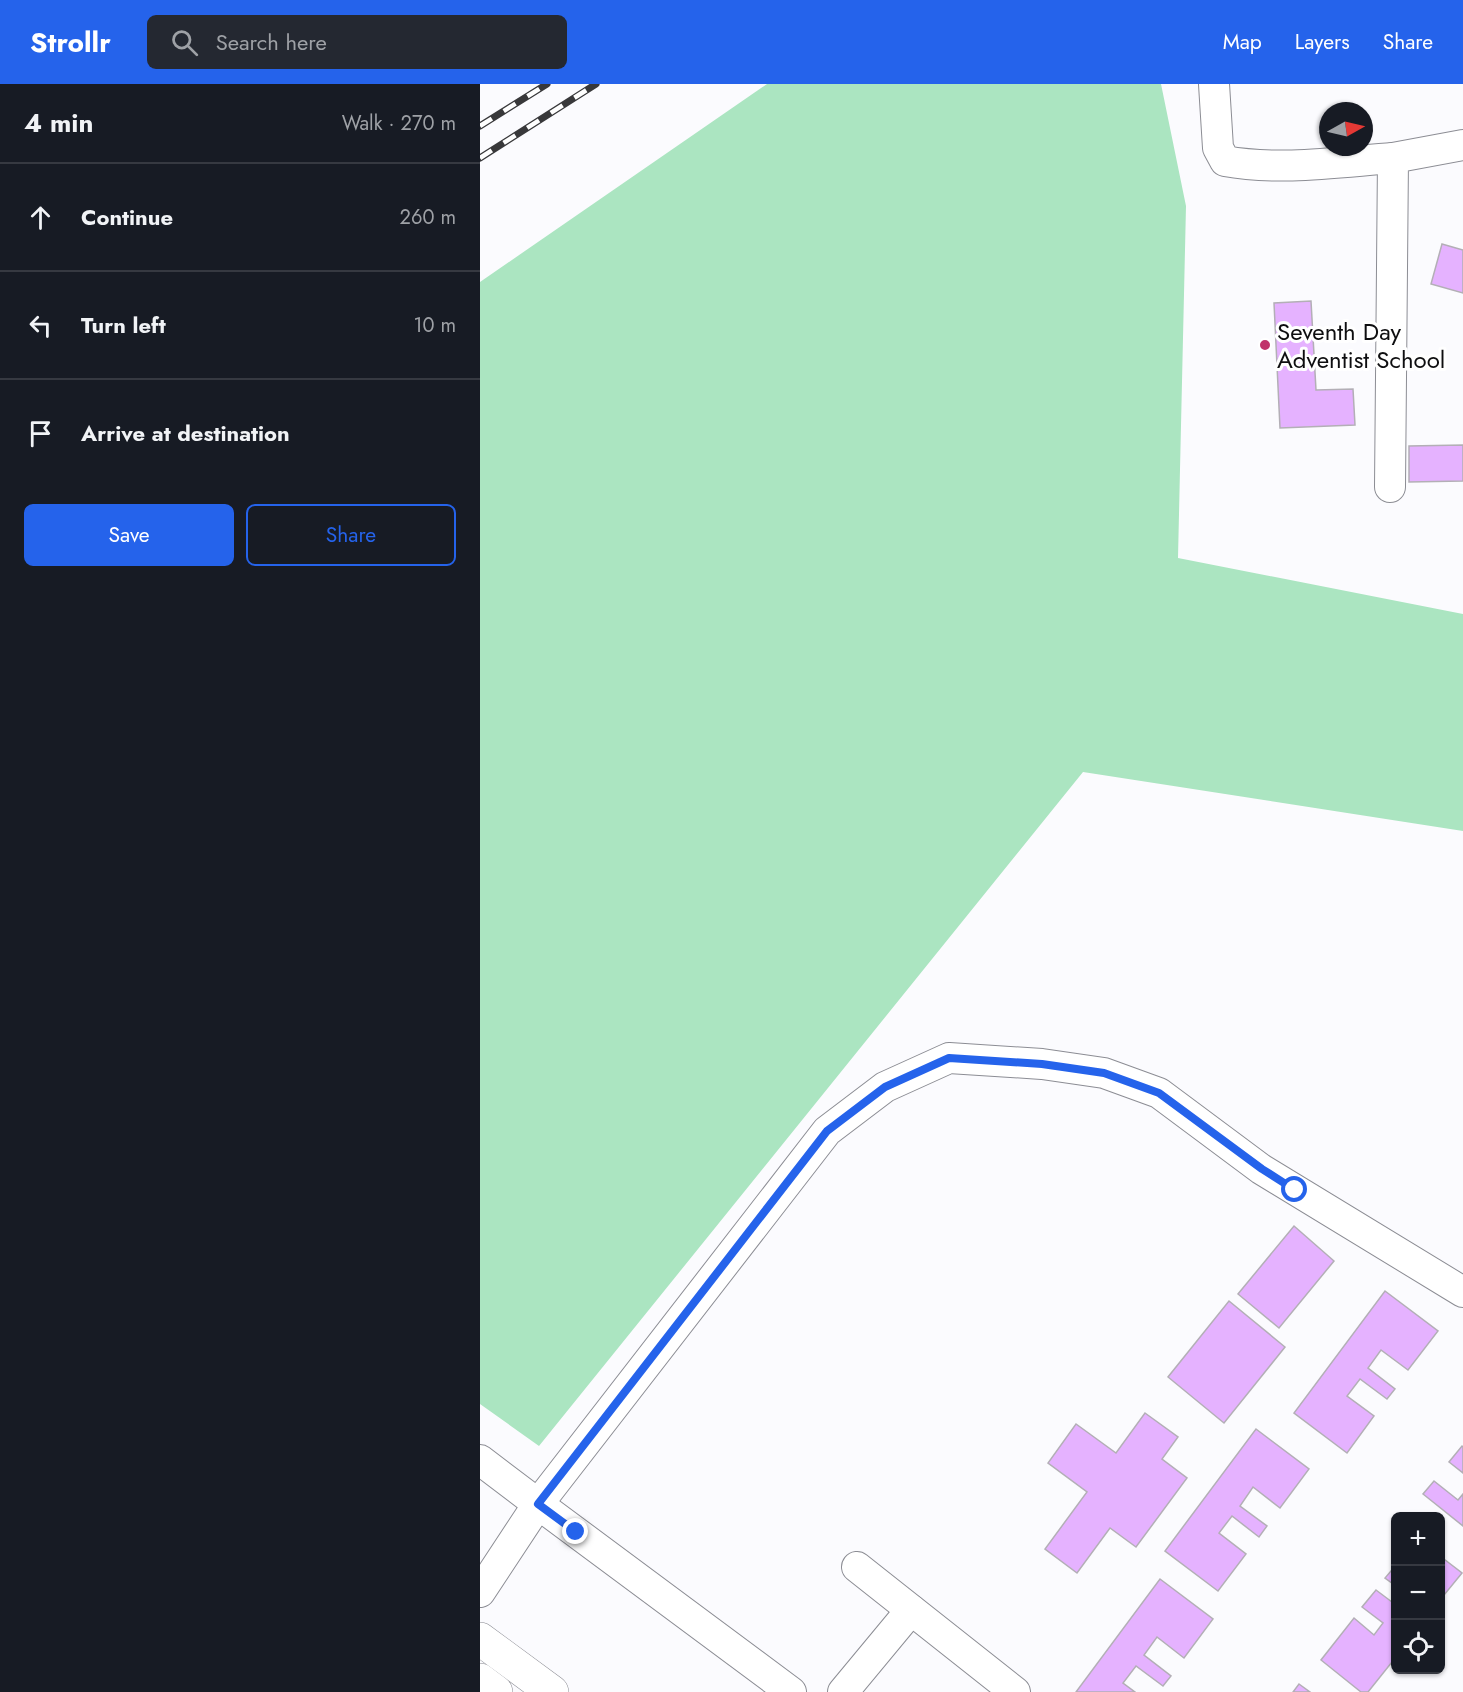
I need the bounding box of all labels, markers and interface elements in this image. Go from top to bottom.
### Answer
search box [147,15,567,69]
text: Strollr [30,22,111,63]
icon: search [168,26,201,59]
text: Search here [216,26,327,58]
text: Map [1223,27,1262,57]
text: Layers [1295,27,1350,57]
text: Share [1383,27,1433,57]
north arrow [1319,102,1373,156]
text: 4 min [24,104,93,142]
text: Walk · 270 m [342,109,456,138]
icon: ahead [24,201,57,234]
text: Continue [81,201,173,233]
text: 260 m [400,203,456,232]
icon: left [24,309,57,342]
text: Turn left [81,309,166,341]
text: 10 m [413,311,456,340]
place label: Seventh Day Adventist School [1277,314,1445,377]
marker: Seventh Day Adventist School [1258,338,1272,352]
icon: arrive [24,417,57,450]
text: Arrive at destination [81,417,290,449]
button: Save [24,504,234,566]
button: Share [246,504,456,566]
route start [1281,1176,1307,1202]
map controls [1391,1512,1445,1674]
button: + [1391,1512,1445,1566]
route end [562,1518,588,1544]
button: − [1391,1566,1445,1620]
button: locate [1391,1620,1445,1674]

